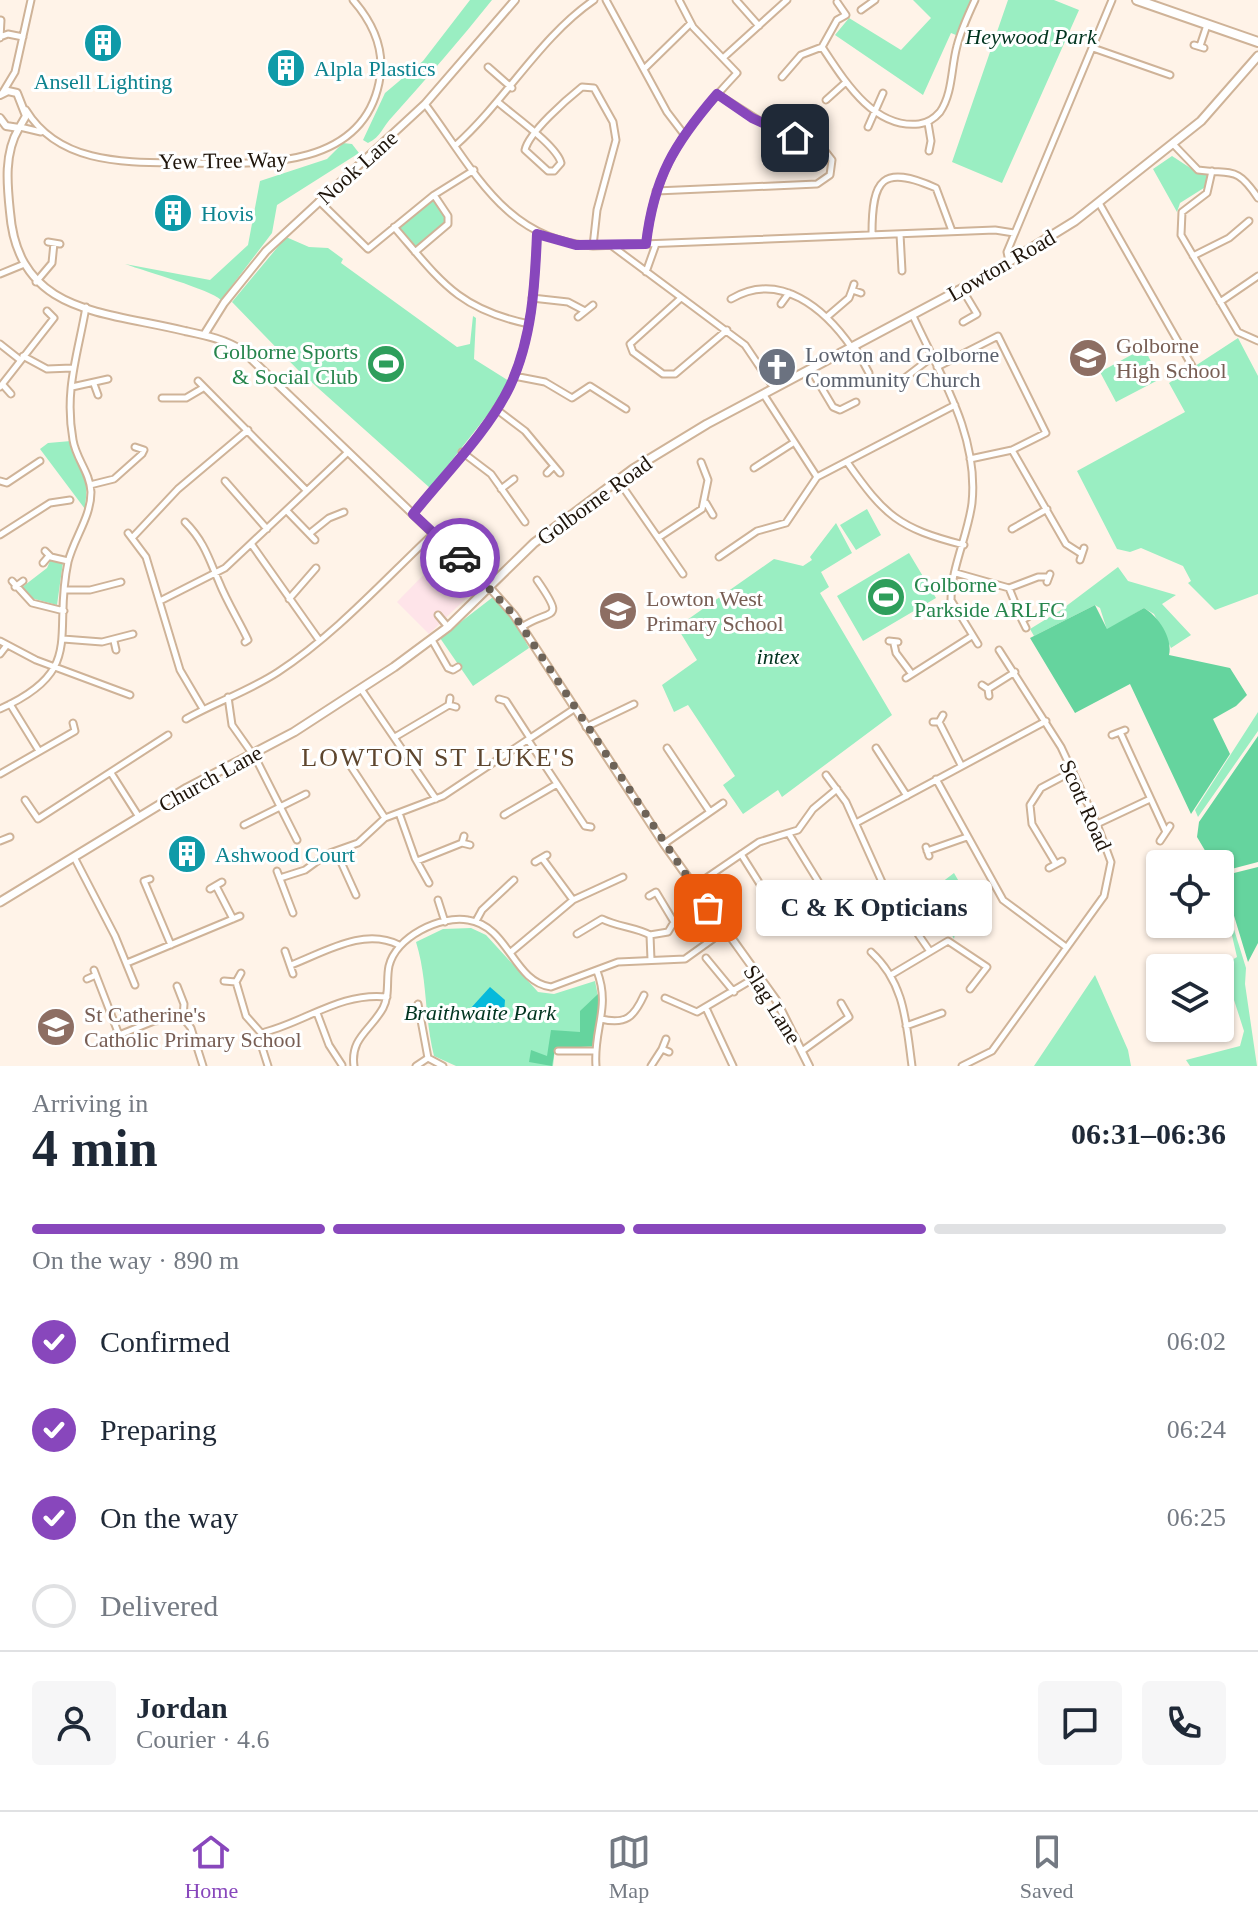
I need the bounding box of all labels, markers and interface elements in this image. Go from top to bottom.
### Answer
building icon: Ansell Lighting [82,22,124,64]
park label: Heywood Park [964,24,1098,49]
building icon: Alpla Plastics [265,47,307,89]
place label: Alpla Plastics [314,56,436,81]
place label: Ansell Lighting [34,69,172,94]
pin [761,104,829,172]
icon: home [773,116,817,160]
street label: Nook Lane [312,125,402,210]
street label: Yew Tree Way [158,147,288,174]
building icon: Hovis [152,192,194,234]
place label: Hovis [201,201,254,226]
street label: Lowton Road [943,225,1060,306]
place label: Golborne High School [1116,333,1227,383]
school or university icon: Golborne High School [1067,337,1109,379]
place label: Golborne Sports & Social Club [213,339,358,389]
place label: Lowton and Golborne Community Church [805,342,999,392]
sports icon: Golborne Sports & Social Club [365,343,407,385]
church icon: Lowton and Golborne Community Church [756,346,798,388]
street label: Golborne Road [532,451,656,550]
courier [420,518,500,598]
icon: car [438,536,482,580]
place label: Golborne Parkside ARLFC [914,572,1065,622]
sports icon: Golborne Parkside ARLFC [865,576,907,618]
place label: Lowton West Primary School [646,586,784,636]
school or university icon: Lowton West Primary School [597,590,639,632]
park label: intex [757,644,800,669]
street label: Church Lane [154,740,266,817]
district label: LOWTON ST LUKE'S [301,743,577,772]
street label: Scott Road [1054,756,1117,855]
building icon: Ashwood Court [166,833,208,875]
place label: Ashwood Court [215,842,355,867]
map controls [1146,850,1234,1042]
button: locate [1146,850,1234,938]
pin [674,874,742,942]
callout: C & K Opticians [756,880,992,936]
icon: bag [686,886,730,930]
text: C & K Opticians [780,893,968,922]
button: layers [1146,954,1234,1042]
street label: Slag Lane [739,960,807,1048]
park label: Braithwaite Park [404,1000,557,1025]
place label: St Catherine's Catholic Primary School [84,1002,302,1052]
school or university icon: St Catherine's Catholic Primary School [35,1006,77,1048]
text: Arriving in [32,1089,148,1118]
text: 06:31–06:36 [1071,1117,1226,1150]
text: 4 min [32,1120,158,1177]
text: On the way · 890 m [32,1246,239,1275]
icon: check [32,1320,76,1364]
text: Confirmed [100,1325,230,1358]
text: 06:02 [1167,1327,1226,1356]
icon: check [32,1408,76,1452]
text: Preparing [100,1413,217,1446]
text: 06:24 [1167,1415,1226,1444]
icon: check [32,1496,76,1540]
text: On the way [100,1501,238,1534]
text: 06:25 [1167,1503,1226,1532]
text: Delivered [100,1589,218,1622]
button: person [32,1681,116,1765]
button: chat [1038,1681,1122,1765]
button: phone [1142,1681,1226,1765]
text: Jordan [136,1691,228,1724]
text: Courier · 4.6 [136,1725,270,1754]
tab: Home [184,1830,238,1904]
tab: Map [607,1830,651,1904]
tab: Saved [1020,1830,1074,1904]

